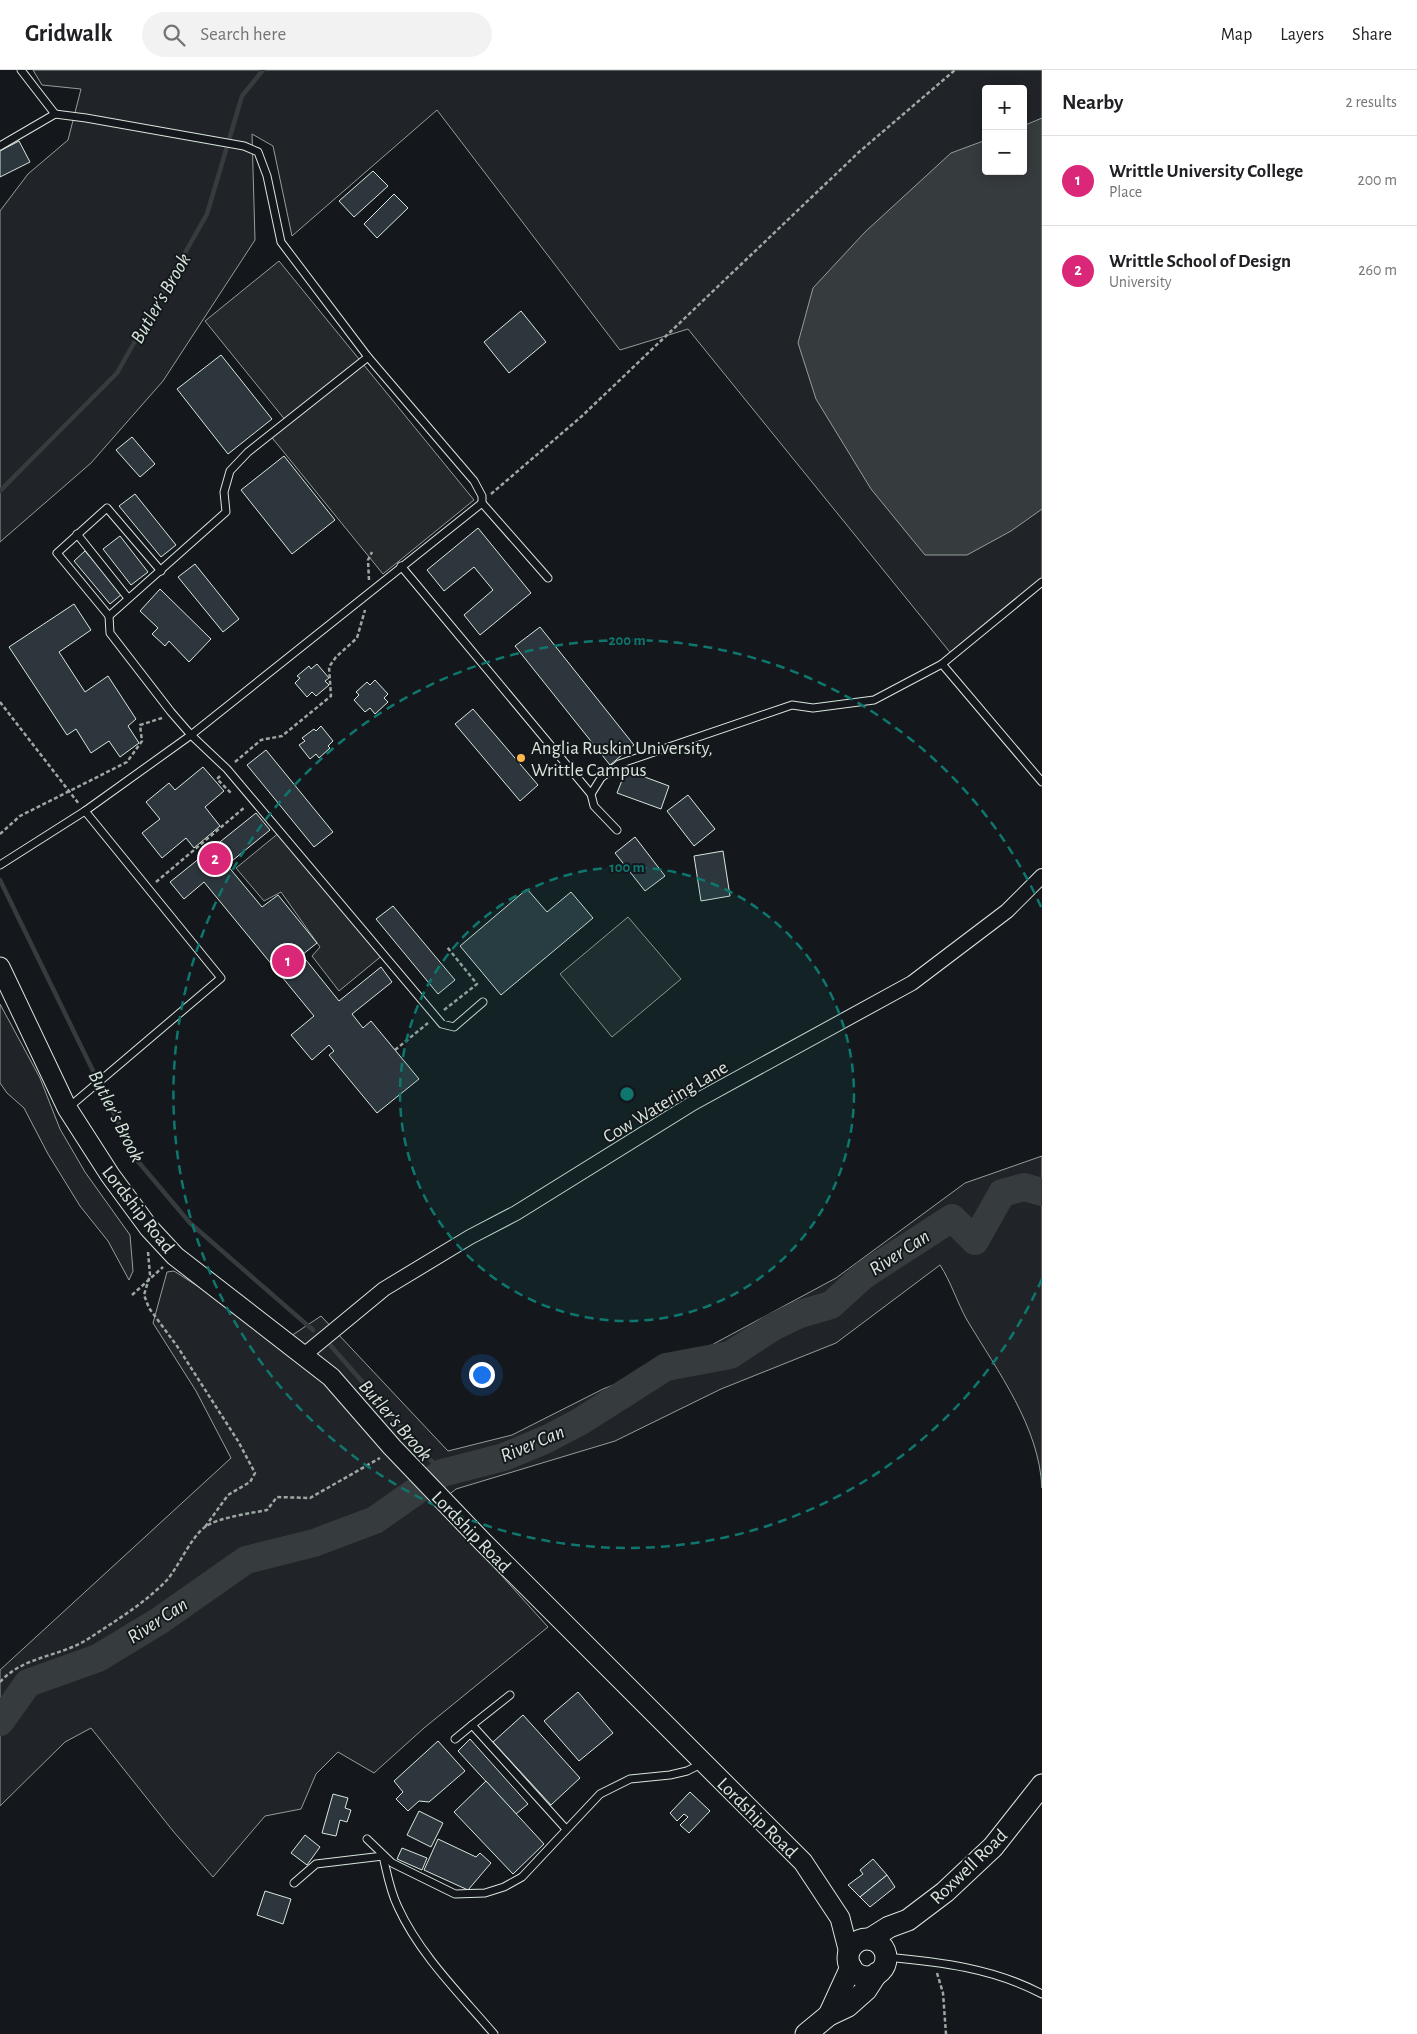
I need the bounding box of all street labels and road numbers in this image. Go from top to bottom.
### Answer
street label: Cow Watering Lane [600,1058,731,1147]
street label: Lordship Road [98,1163,178,1257]
street label: Lordship Road [428,1488,514,1576]
street label: Lordship Road [713,1774,801,1862]
street label: Roxwell Road [927,1826,1011,1908]

